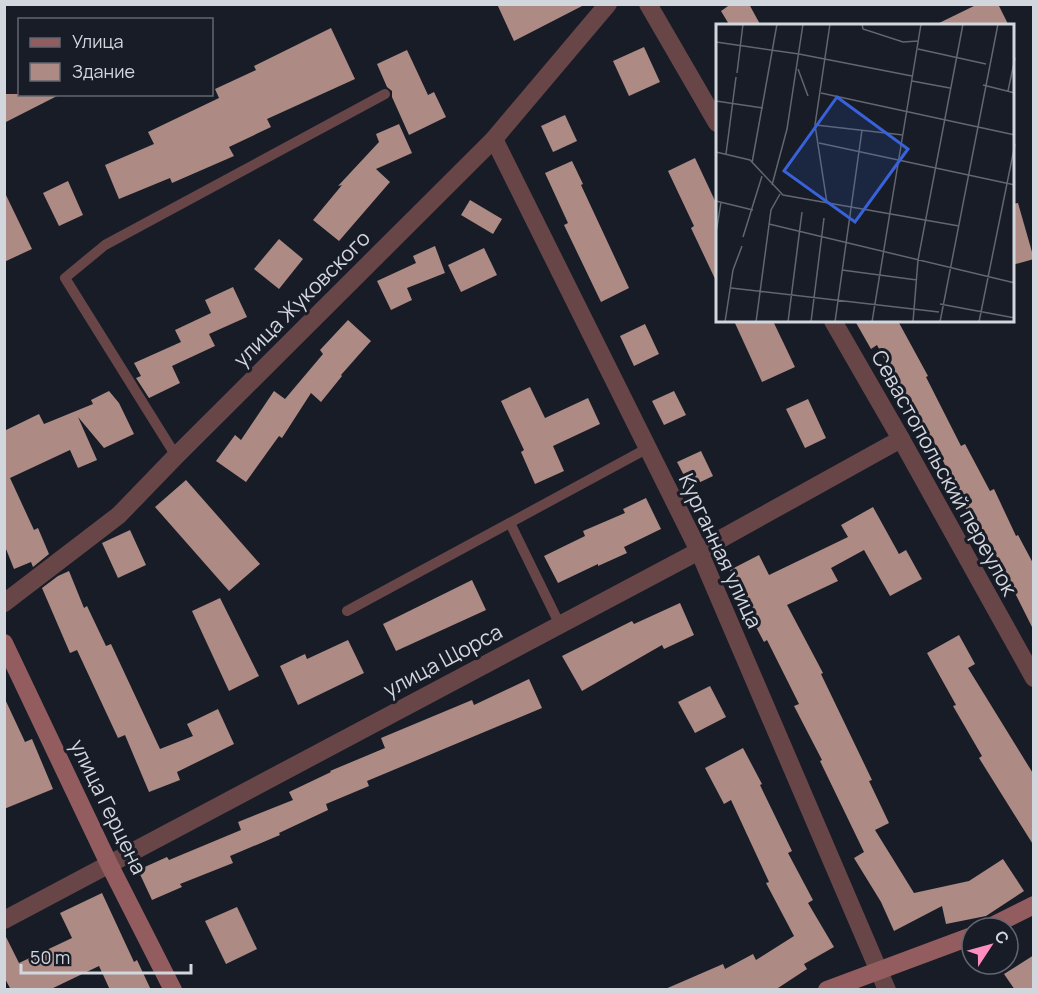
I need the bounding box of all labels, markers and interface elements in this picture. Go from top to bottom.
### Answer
legend [18,18,213,96]
inset map [716,24,1014,322]
text: Улица [72,29,124,53]
text: Здание [72,59,135,83]
street label: улица Жуковского [227,224,376,373]
street label: Севастопольский переулок [866,345,1024,601]
street label: Курганная улица [673,469,769,632]
street label: улица Щорса [378,617,507,703]
street label: улица Герцена [64,734,154,879]
north arrow [960,916,1020,976]
text: С [990,926,1015,949]
scale bar [21,937,190,975]
text: 50 m [30,945,70,969]

